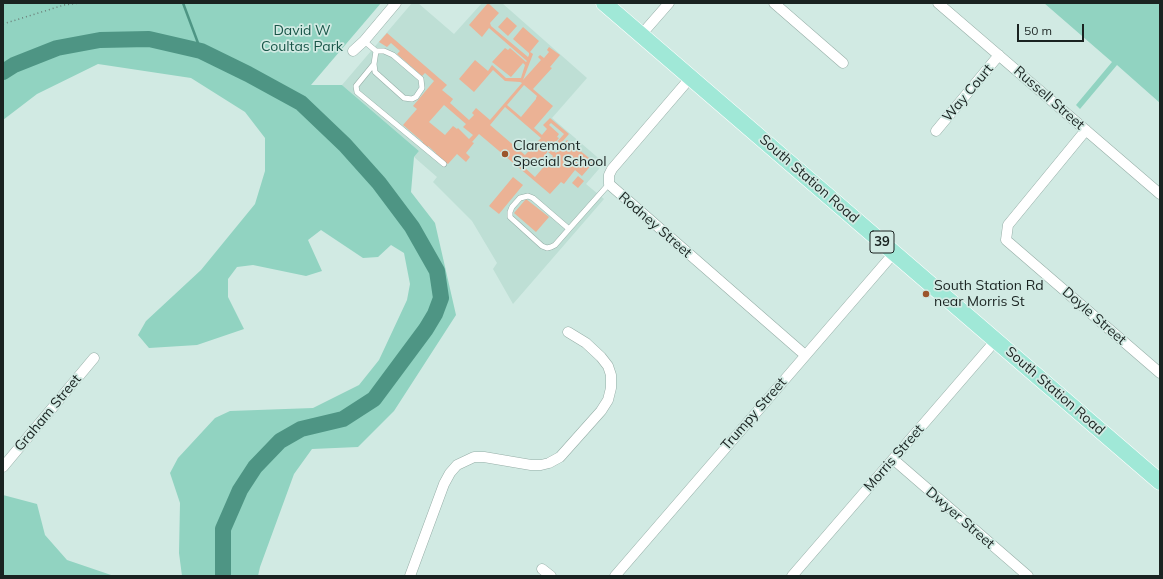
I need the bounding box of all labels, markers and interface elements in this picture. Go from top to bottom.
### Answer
scale bar [1019,16,1086,42]
park label: David W Coultas Park [261,23,343,56]
text: 50 m [1024,23,1052,38]
street label: Way Court [939,61,997,125]
street label: Russell Street [1010,63,1088,133]
street label: South Station Road [756,131,862,227]
place label: Claremont Special School [513,138,607,170]
marker: Claremont Special School [500,149,510,159]
street label: Rodney Street [615,189,695,261]
road number: 39 [870,231,894,253]
place label: South Station Rd near Morris St [934,278,1044,310]
street label: Doyle Street [1059,284,1129,348]
marker: South Station Rd near Morris St [921,289,931,299]
street label: South Station Road [1002,343,1108,439]
street label: Graham Street [11,371,85,455]
street label: Trumpy Street [718,374,790,454]
street label: Morris Street [860,421,928,495]
street label: Dwyer Street [922,484,998,552]

